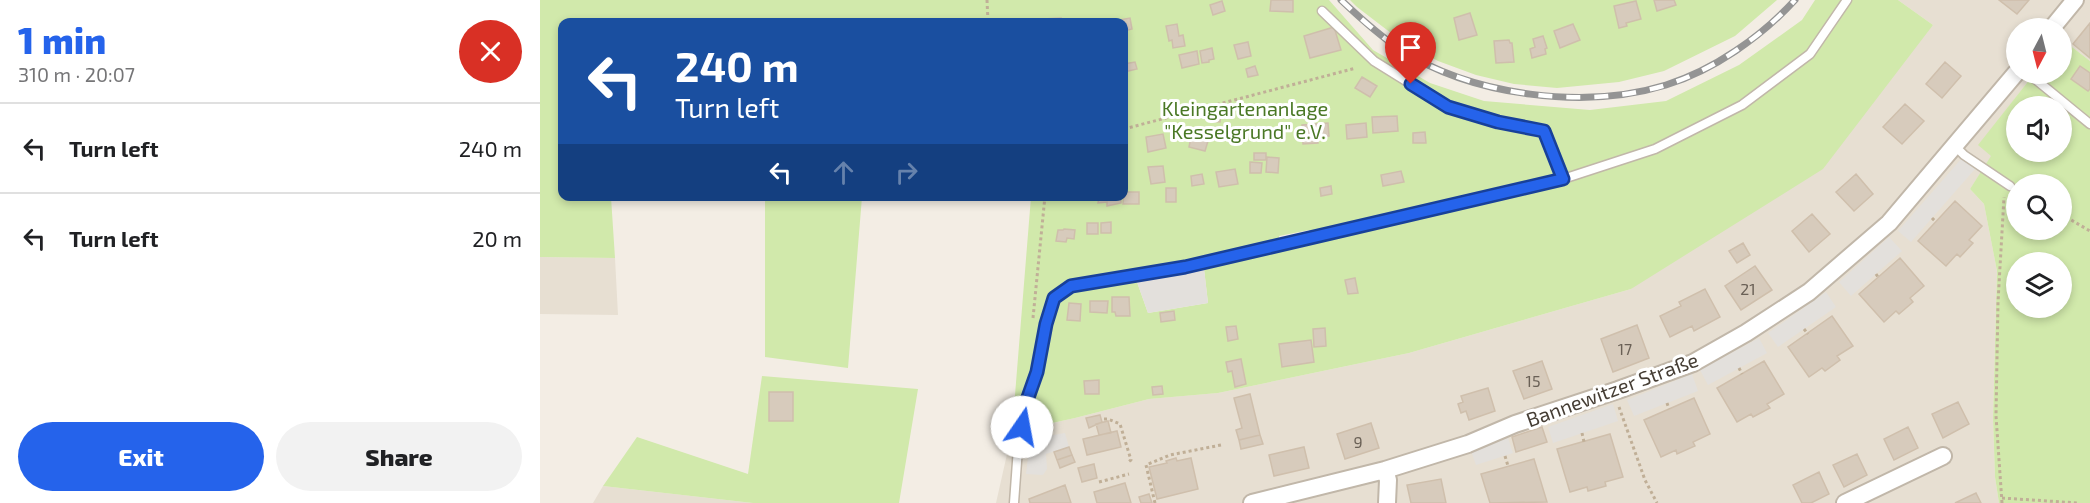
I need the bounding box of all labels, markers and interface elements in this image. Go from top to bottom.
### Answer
text: 1 min [18,18,106,61]
north arrow [2006,18,2072,84]
map controls [2006,18,2072,318]
button: close [459,20,522,83]
pin [1385,22,1436,84]
icon: arrive [1394,31,1427,64]
text: 240 m [675,40,799,90]
icon: left [576,42,654,120]
text: 310 m · 20:07 [18,62,135,86]
text: Turn left [675,91,779,123]
park label: Kleingartenanlage "Kesselgrund" e.V. [1162,96,1328,143]
button: sound [2006,96,2072,162]
icon: left [18,132,51,165]
text: Turn left [69,135,158,161]
text: 240 m [459,135,522,161]
icon: left [764,156,797,189]
icon: ahead [827,156,860,189]
icon: right [890,156,923,189]
button: search [2006,174,2072,240]
icon: left [18,222,51,255]
text: Turn left [69,225,158,251]
text: 20 m [472,225,522,251]
button: layers [2006,252,2072,318]
house number: 21 [1740,279,1756,298]
house number: 17 [1618,339,1632,358]
street label: Bannewitzer Straße [1523,347,1701,431]
house number: 15 [1526,371,1540,390]
position arrow [990,395,1054,459]
button: Exit [18,422,264,491]
button: Share [276,422,522,491]
house number: 9 [1353,432,1363,451]

